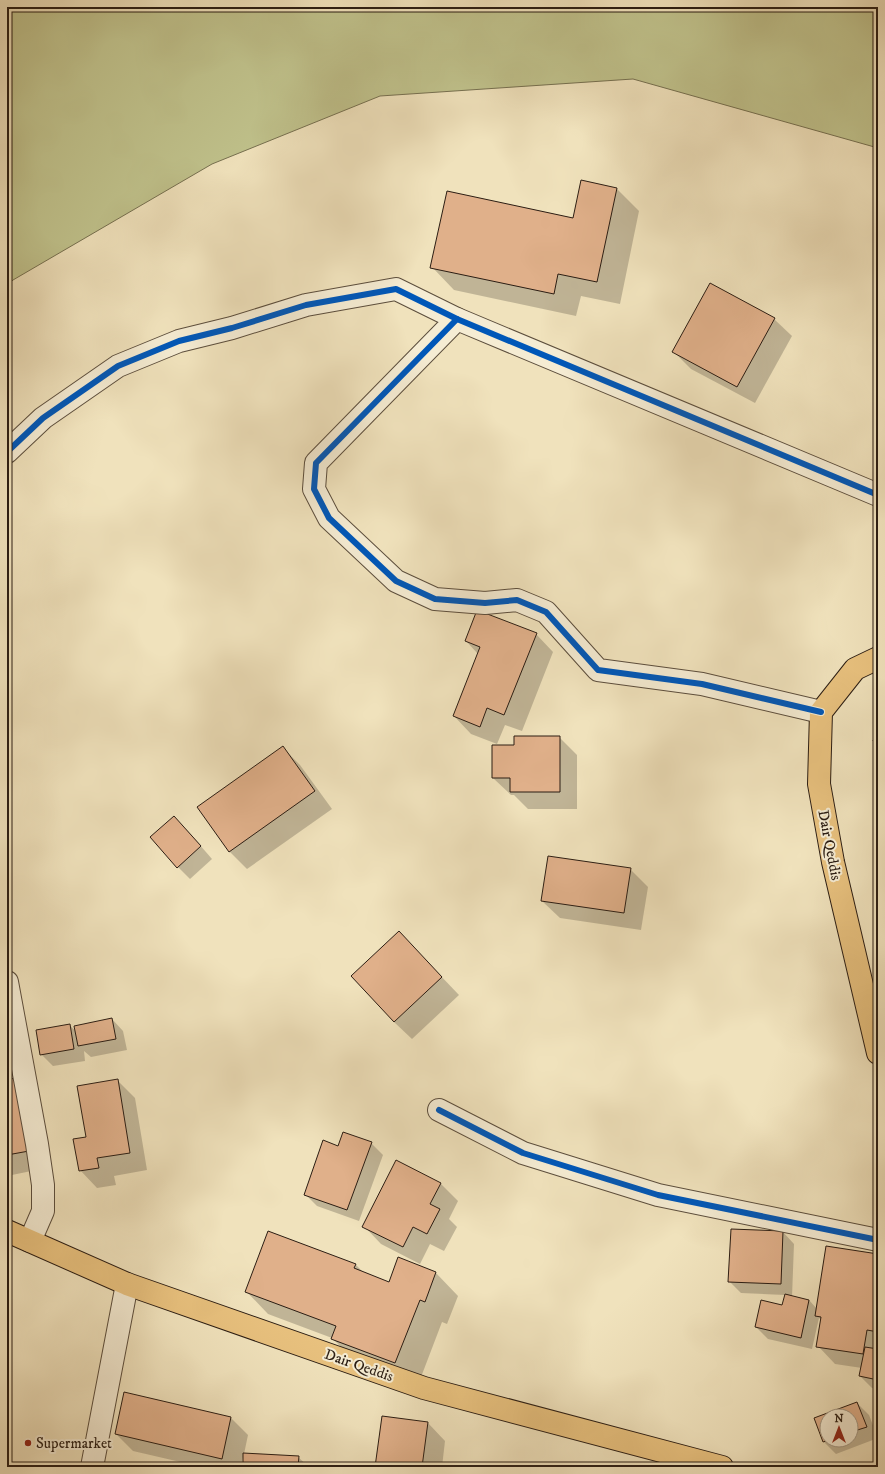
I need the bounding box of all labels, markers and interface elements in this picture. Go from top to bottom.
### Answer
street label: Dair Qeddis [813,808,846,882]
street label: Dair Qeddis [322,1345,396,1386]
north arrow [819,1408,859,1448]
text: N [834,1412,844,1426]
place label: Supermarket [36,1434,112,1453]
marker: Supermarket [23,1438,33,1448]

